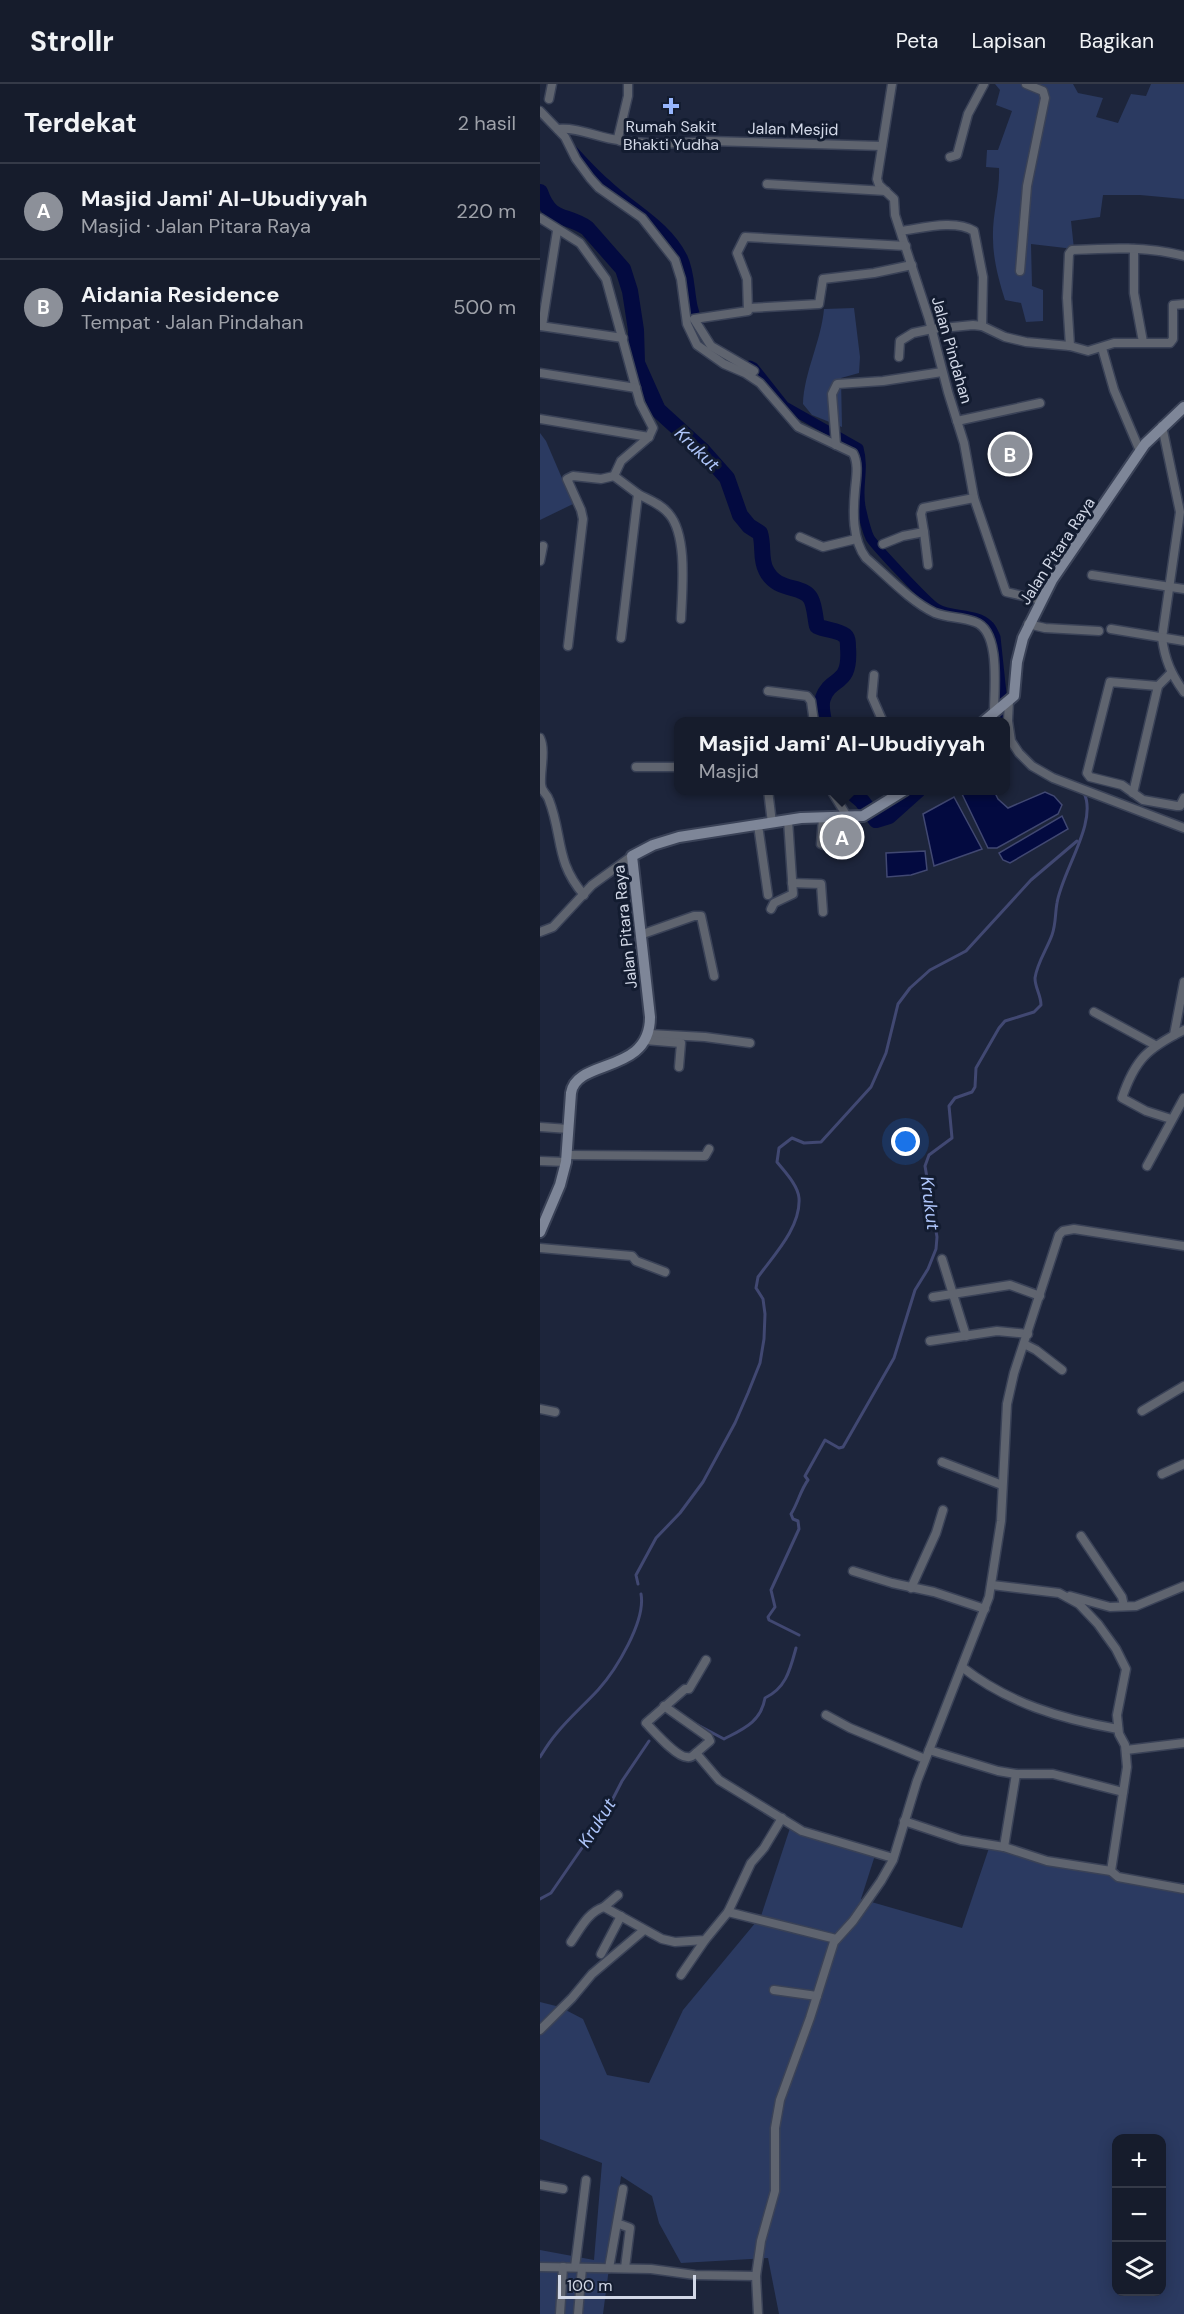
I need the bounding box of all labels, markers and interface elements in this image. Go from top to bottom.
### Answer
text: Strollr [30,23,114,60]
text: Peta [896,27,938,55]
text: Lapisan [971,27,1046,55]
text: Bagikan [1079,27,1154,55]
marker: Rumah Sakit Bhakti Yudha [662,97,680,115]
text: Terdekat [24,106,137,140]
text: 2 hasil [457,110,516,136]
place label: Rumah Sakit Bhakti Yudha [623,116,719,155]
street label: Jalan Mesjid [747,118,839,140]
text: Masjid Jami' Al-Ubudiyyah [81,184,368,213]
text: A [36,198,51,224]
text: 220 m [456,198,516,224]
text: Masjid · Jalan Pitara Raya [81,213,311,239]
text: Aidania Residence [81,280,280,309]
text: B [37,294,50,320]
text: 500 m [453,294,516,320]
street label: Jalan Pindahan [927,294,977,406]
text: Tempat · Jalan Pindahan [81,309,303,335]
water label: Krukut [669,422,726,477]
pin: B [990,432,1030,476]
street label: Jalan Pitara Raya [1014,493,1100,609]
popup [674,717,1010,795]
text: Masjid Jami' Al-Ubudiyyah [699,729,985,758]
text: Masjid [699,758,759,784]
pin: A [822,814,862,860]
street label: Jalan Pitara Raya [608,864,642,990]
your location [891,1127,920,1156]
water label: Krukut [915,1175,945,1232]
water label: Krukut [572,1793,622,1852]
map controls [1112,2134,1166,2296]
button: + [1112,2134,1166,2188]
button: − [1112,2188,1166,2242]
button: layers [1112,2242,1166,2296]
scale bar [558,2272,696,2300]
text: 100 m [567,2275,612,2296]

